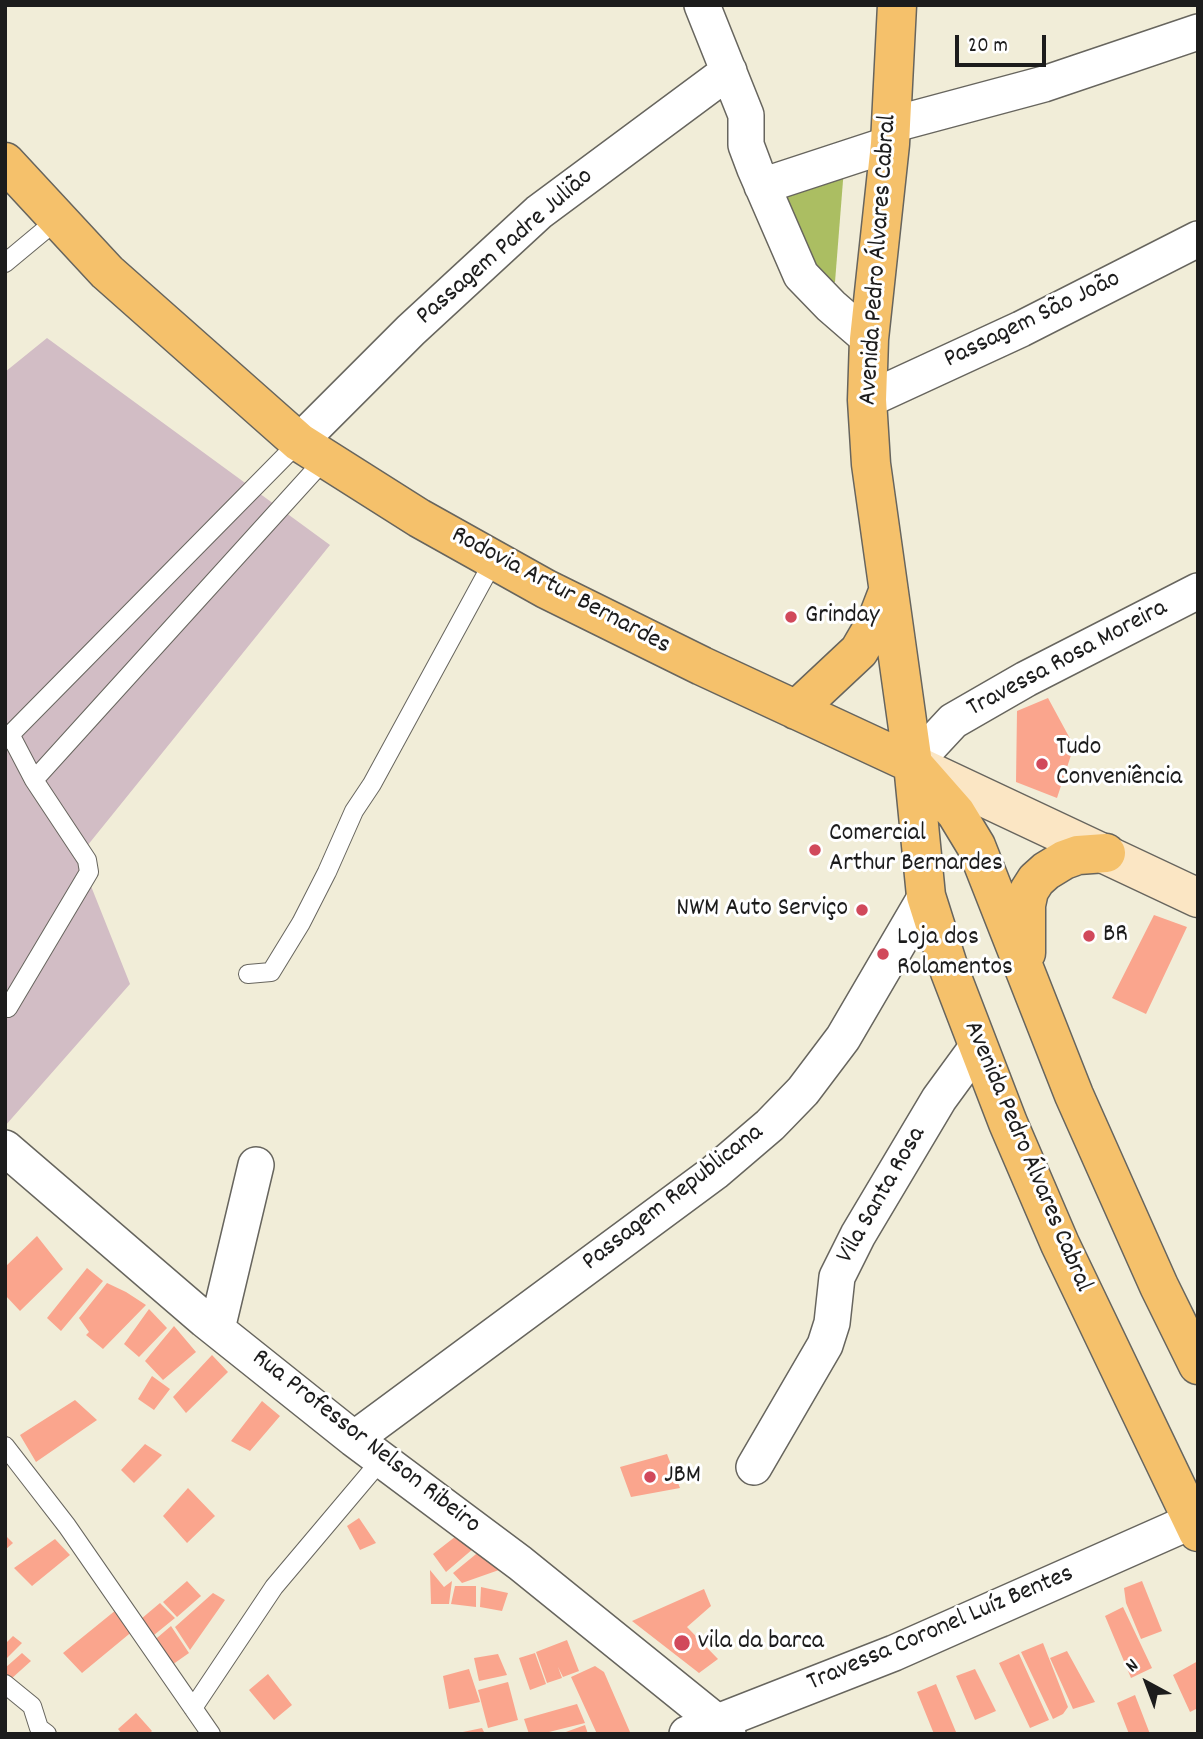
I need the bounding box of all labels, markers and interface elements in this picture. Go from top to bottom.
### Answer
scale bar [958,21,1049,65]
text: 20 m [968,32,1008,62]
street label: Avenida Pedro Álvares Cabral [854,114,906,406]
street label: Passagem Padre Julião [411,163,601,333]
street label: Passagem São João [940,265,1126,377]
street label: Rodovia Artur Bernardes [445,521,675,663]
street label: Travessa Rosa Moreira [963,594,1173,726]
place label: Grinday [805,601,879,633]
marker: Grinday [783,609,799,625]
place label: Tudo Conveniência [1056,733,1182,794]
marker: Tudo Conveniência [1034,756,1050,772]
place label: Comercial Arthur Bernardes [829,819,1003,880]
marker: Comercial Arthur Bernardes [807,842,823,858]
place label: NWM Auto Serviço [676,894,848,926]
marker: NWM Auto Serviço [854,902,870,918]
place label: BR [1103,920,1128,952]
place label: Loja dos Rolamentos [897,923,1013,984]
marker: BR [1081,928,1097,944]
marker: Loja dos Rolamentos [875,946,891,962]
street label: Avenida Pedro Álvares Cabral [955,1017,1097,1297]
street label: Passagem Republicana [577,1119,771,1279]
street label: Vila Santa Rosa [831,1122,935,1270]
street label: Rua Professor Nelson Ribeiro [244,1344,486,1542]
place label: JBM [664,1461,701,1493]
marker: JBM [642,1469,658,1485]
street label: Travessa Coronel Luíz Bentes [803,1560,1079,1700]
place label: vila da barca [698,1627,824,1659]
marker: vila da barca [672,1633,692,1653]
north arrow [1112,1648,1182,1718]
text: N [1120,1654,1145,1680]

